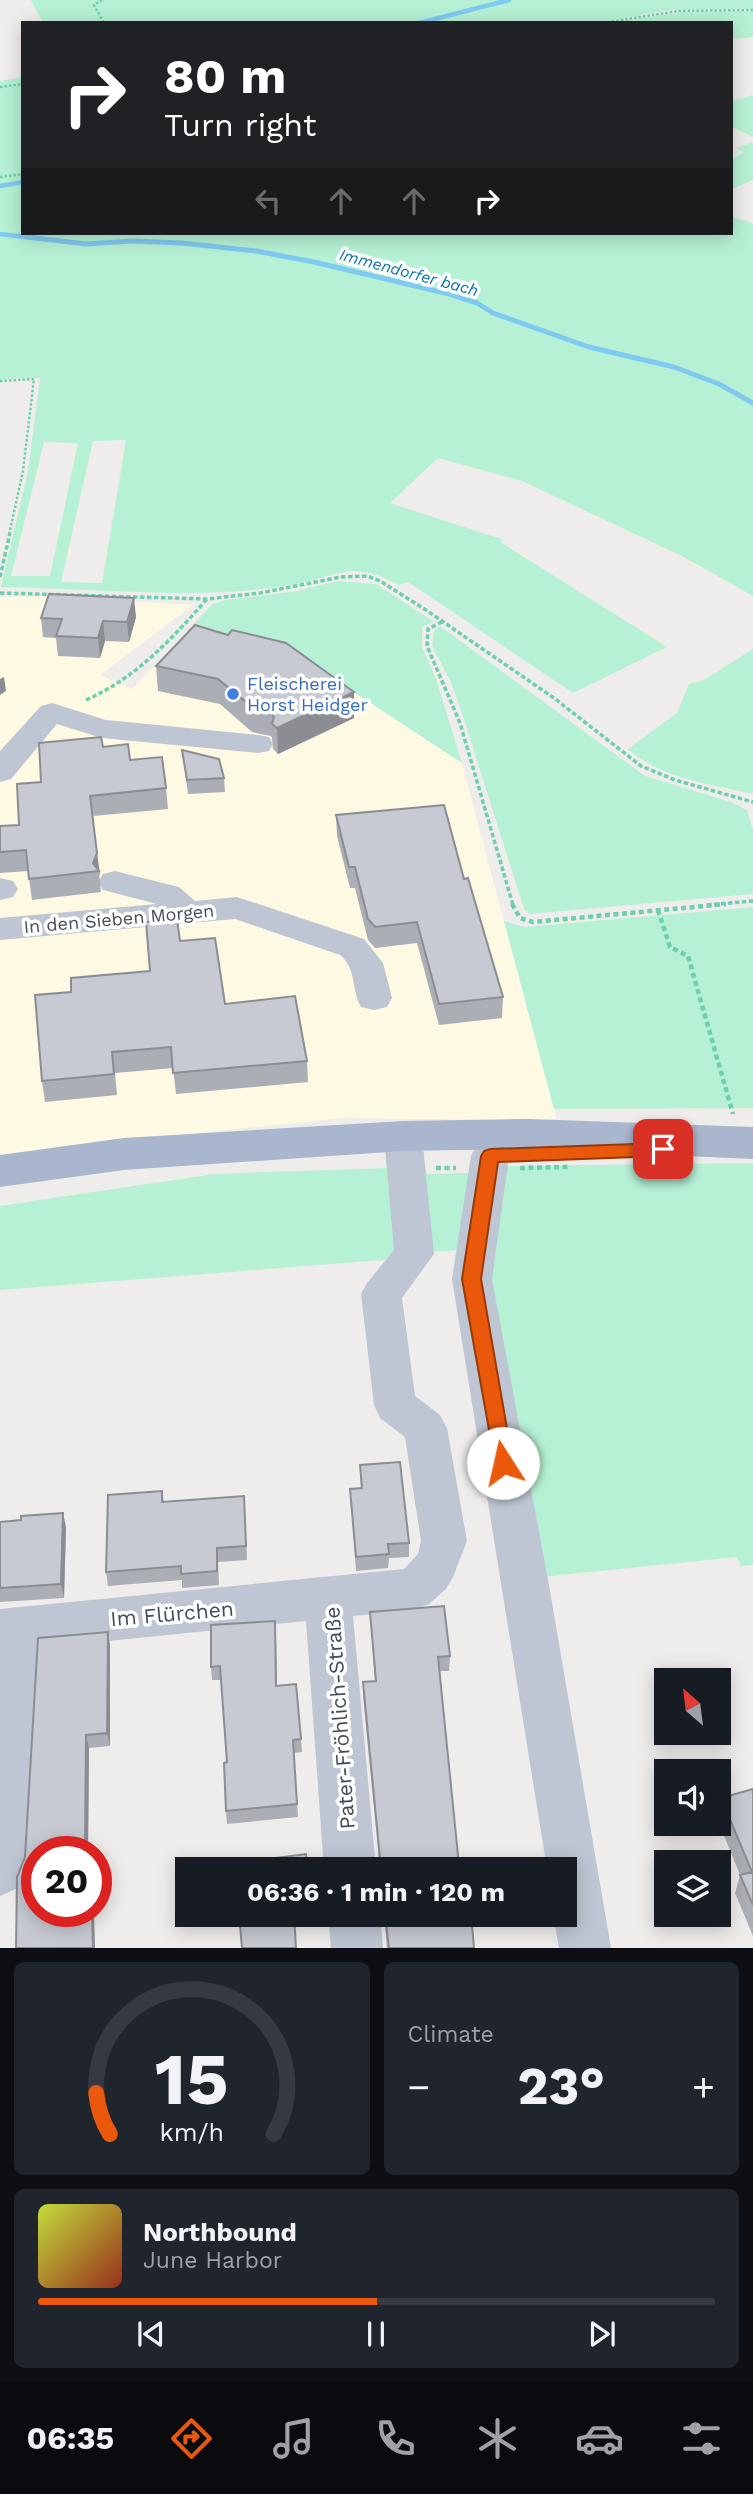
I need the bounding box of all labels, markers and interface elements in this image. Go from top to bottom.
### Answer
text: 80 m [164,47,286,105]
icon: right [49,49,140,140]
text: Turn right [164,106,316,144]
icon: left [249,182,287,220]
icon: ahead [322,182,360,220]
icon: ahead [395,182,433,220]
icon: right [468,182,506,220]
water label: Immendorfer bach [337,245,480,300]
place label: Fleischerei Horst Heidger [247,673,368,715]
marker: Fleischerei Horst Heidger [225,686,241,702]
street label: In den Sieben Morgen [23,900,215,937]
pin [633,1119,693,1179]
icon: arrive [644,1130,682,1168]
position arrow [466,1426,540,1500]
street label: Im Flürchen [109,1596,235,1631]
street label: Pater-Fröhlich-Straße [319,1606,360,1830]
north arrow [654,1668,732,1745]
map controls [654,1668,731,1927]
button: sound [654,1759,731,1836]
speed limit sign: 20 [21,1836,112,1927]
button: layers [654,1850,731,1927]
text: 06:36 · 1 min · 120 m [247,1877,505,1907]
text: Climate [408,2021,494,2048]
text: 15 [155,2037,229,2123]
text: 23° [517,2056,605,2117]
text: − [408,2065,430,2109]
text: + [692,2065,715,2109]
text: km/h [160,2118,224,2147]
text: Northbound [143,2217,297,2247]
text: June Harbor [143,2247,282,2274]
icon: previous [132,2315,170,2353]
icon: pause [357,2315,395,2353]
icon: next [583,2315,621,2353]
icon: directions [167,2414,216,2463]
icon: music [269,2414,318,2463]
icon: phone [371,2414,420,2463]
icon: climate [473,2414,522,2463]
icon: car [575,2414,624,2463]
icon: filters [677,2414,726,2463]
text: 06:35 [27,2419,114,2457]

